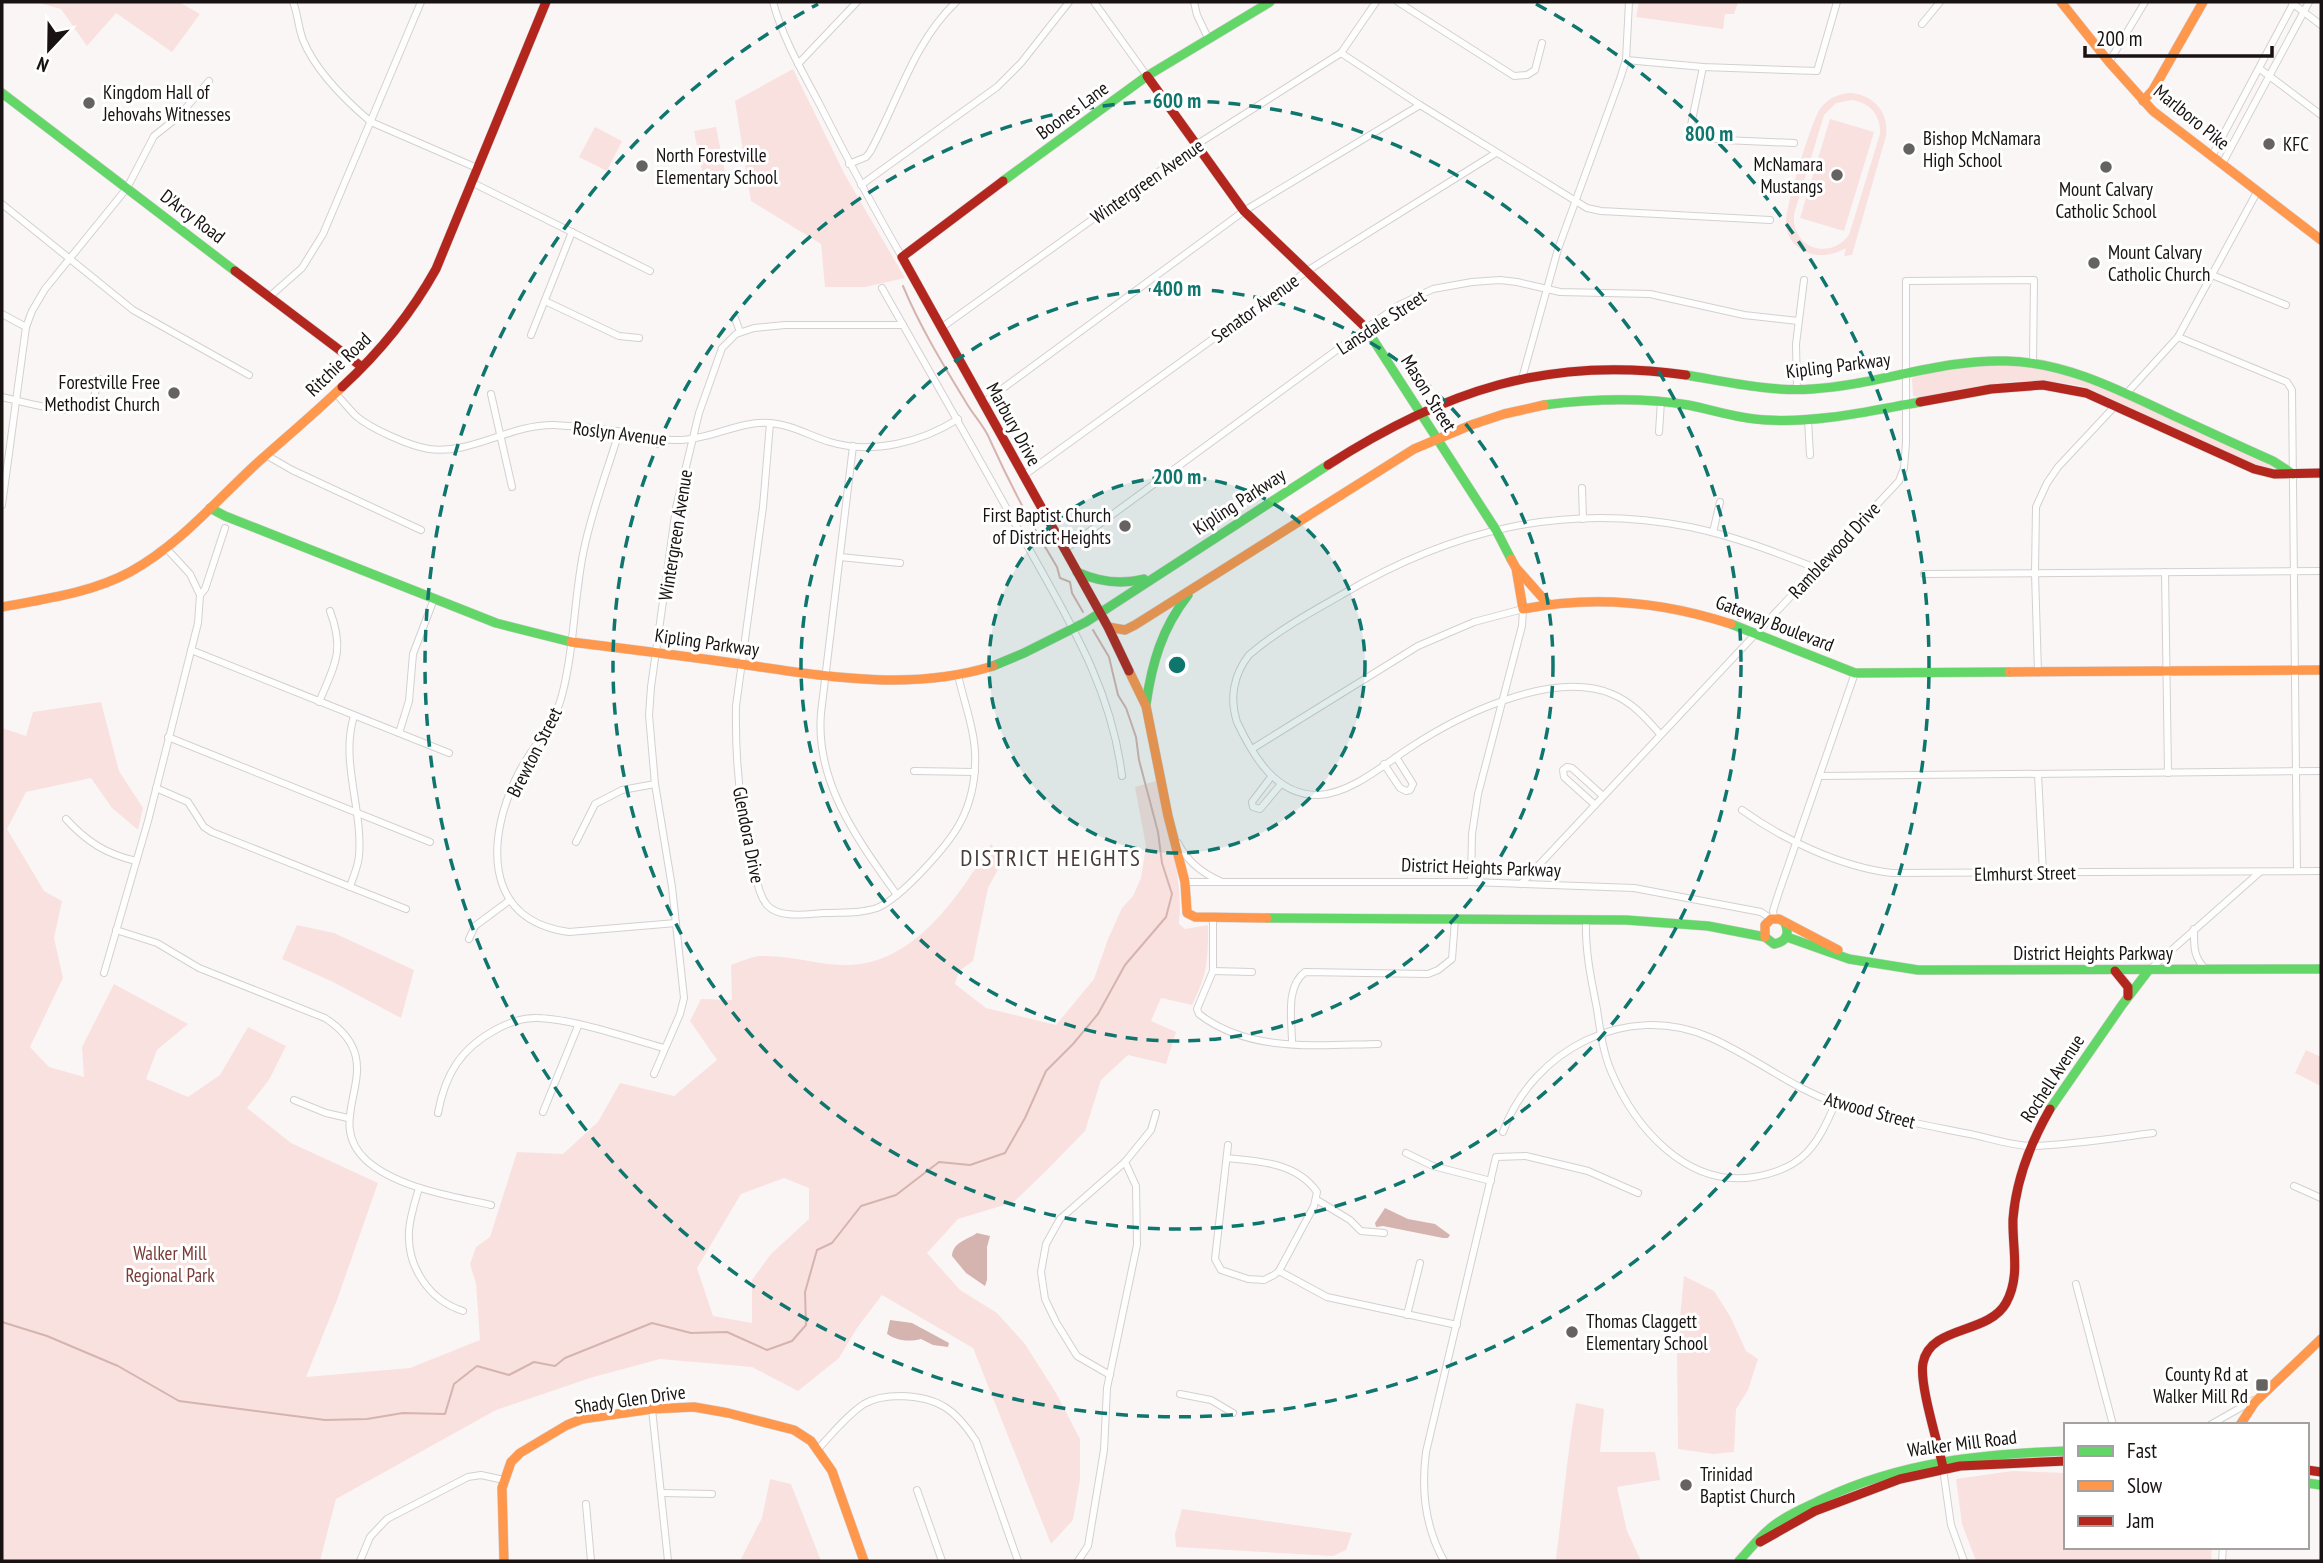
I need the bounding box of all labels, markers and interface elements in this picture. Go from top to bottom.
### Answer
north arrow [14,14,84,84]
scale bar [2085,14,2272,58]
text: 200 m [2096,25,2142,52]
text: N [33,52,52,78]
street label: Boones Lane [1031,76,1113,144]
street label: Marlboro Pike [2149,79,2235,155]
place label: Kingdom Hall of Jehovahs Witnesses [102,80,231,126]
text: 600 m [1153,87,1201,114]
marker: Kingdom Hall of Jehovahs Witnesses [81,95,97,111]
text: 800 m [1685,120,1733,147]
place label: Bishop McNamara High School [1923,126,2041,172]
place label: KFC [2283,132,2309,156]
street label: Wintergreen Avenue [1086,133,1208,229]
marker: KFC [2261,136,2277,152]
marker: Bishop McNamara High School [1901,141,1917,157]
place label: North Forestville Elementary School [656,143,778,189]
place label: McNamara Mustangs [1754,152,1823,198]
marker: North Forestville Elementary School [634,158,650,174]
marker: Mount Calvary Catholic School [2098,159,2114,175]
marker: McNamara Mustangs [1829,167,1845,183]
place label: Mount Calvary Catholic School [2056,177,2157,223]
street label: D'Arcy Road [156,184,230,248]
place label: Mount Calvary Catholic Church [2108,240,2210,286]
marker: Mount Calvary Catholic Church [2086,255,2102,271]
street label: Senator Avenue [1207,268,1303,348]
text: 400 m [1153,275,1201,302]
street label: Lansdale Street [1332,284,1431,360]
street label: Ritchie Road [300,327,376,401]
street label: Kipling Parkway [1784,347,1892,383]
street label: Mason Street [1396,350,1462,436]
place label: Forestville Free Methodist Church [45,370,160,416]
street label: Marbury Drive [981,378,1047,470]
marker: Forestville Free Methodist Church [166,385,182,401]
street label: Roslyn Avenue [572,415,668,451]
street label: Kipling Parkway [1188,462,1290,540]
text: 200 m [1153,463,1201,490]
street label: Wintergreen Avenue [653,468,697,602]
street label: Ramblewood Drive [1783,496,1885,603]
place label: First Baptist Church of District Heights [983,503,1111,549]
marker: First Baptist Church of District Heights [1117,518,1133,534]
street label: Gateway Boulevard [1712,589,1838,657]
street label: Kipling Parkway [653,623,762,661]
centre of rings [1165,653,1189,677]
street label: Brewton Street [501,702,567,801]
street label: Glendora Drive [728,785,770,885]
district label: DISTRICT HEIGHTS [960,843,1142,872]
street label: District Heights Parkway [1401,852,1562,882]
street label: Elmhurst Street [1974,860,2077,886]
street label: District Heights Parkway [2013,941,2174,965]
street label: Rochell Avenue [2015,1029,2089,1126]
street label: Atwood Street [1822,1086,1919,1134]
park label: Walker Mill Regional Park [125,1241,215,1287]
place label: Thomas Claggett Elementary School [1586,1309,1708,1355]
marker: Thomas Claggett Elementary School [1564,1324,1580,1340]
place label: County Rd at Walker Mill Rd [2153,1362,2249,1408]
marker: County Rd at Walker Mill Rd [2254,1377,2270,1393]
street label: Shady Glen Drive [573,1379,687,1419]
legend [2064,1423,2309,1549]
street label: Walker Mill Road [1906,1424,2018,1462]
text: Fast [2127,1437,2157,1464]
place label: Trinidad Baptist Church [1700,1462,1795,1508]
text: Slow [2127,1472,2163,1499]
marker: Trinidad Baptist Church [1678,1477,1694,1493]
text: Jam [2126,1507,2154,1534]

